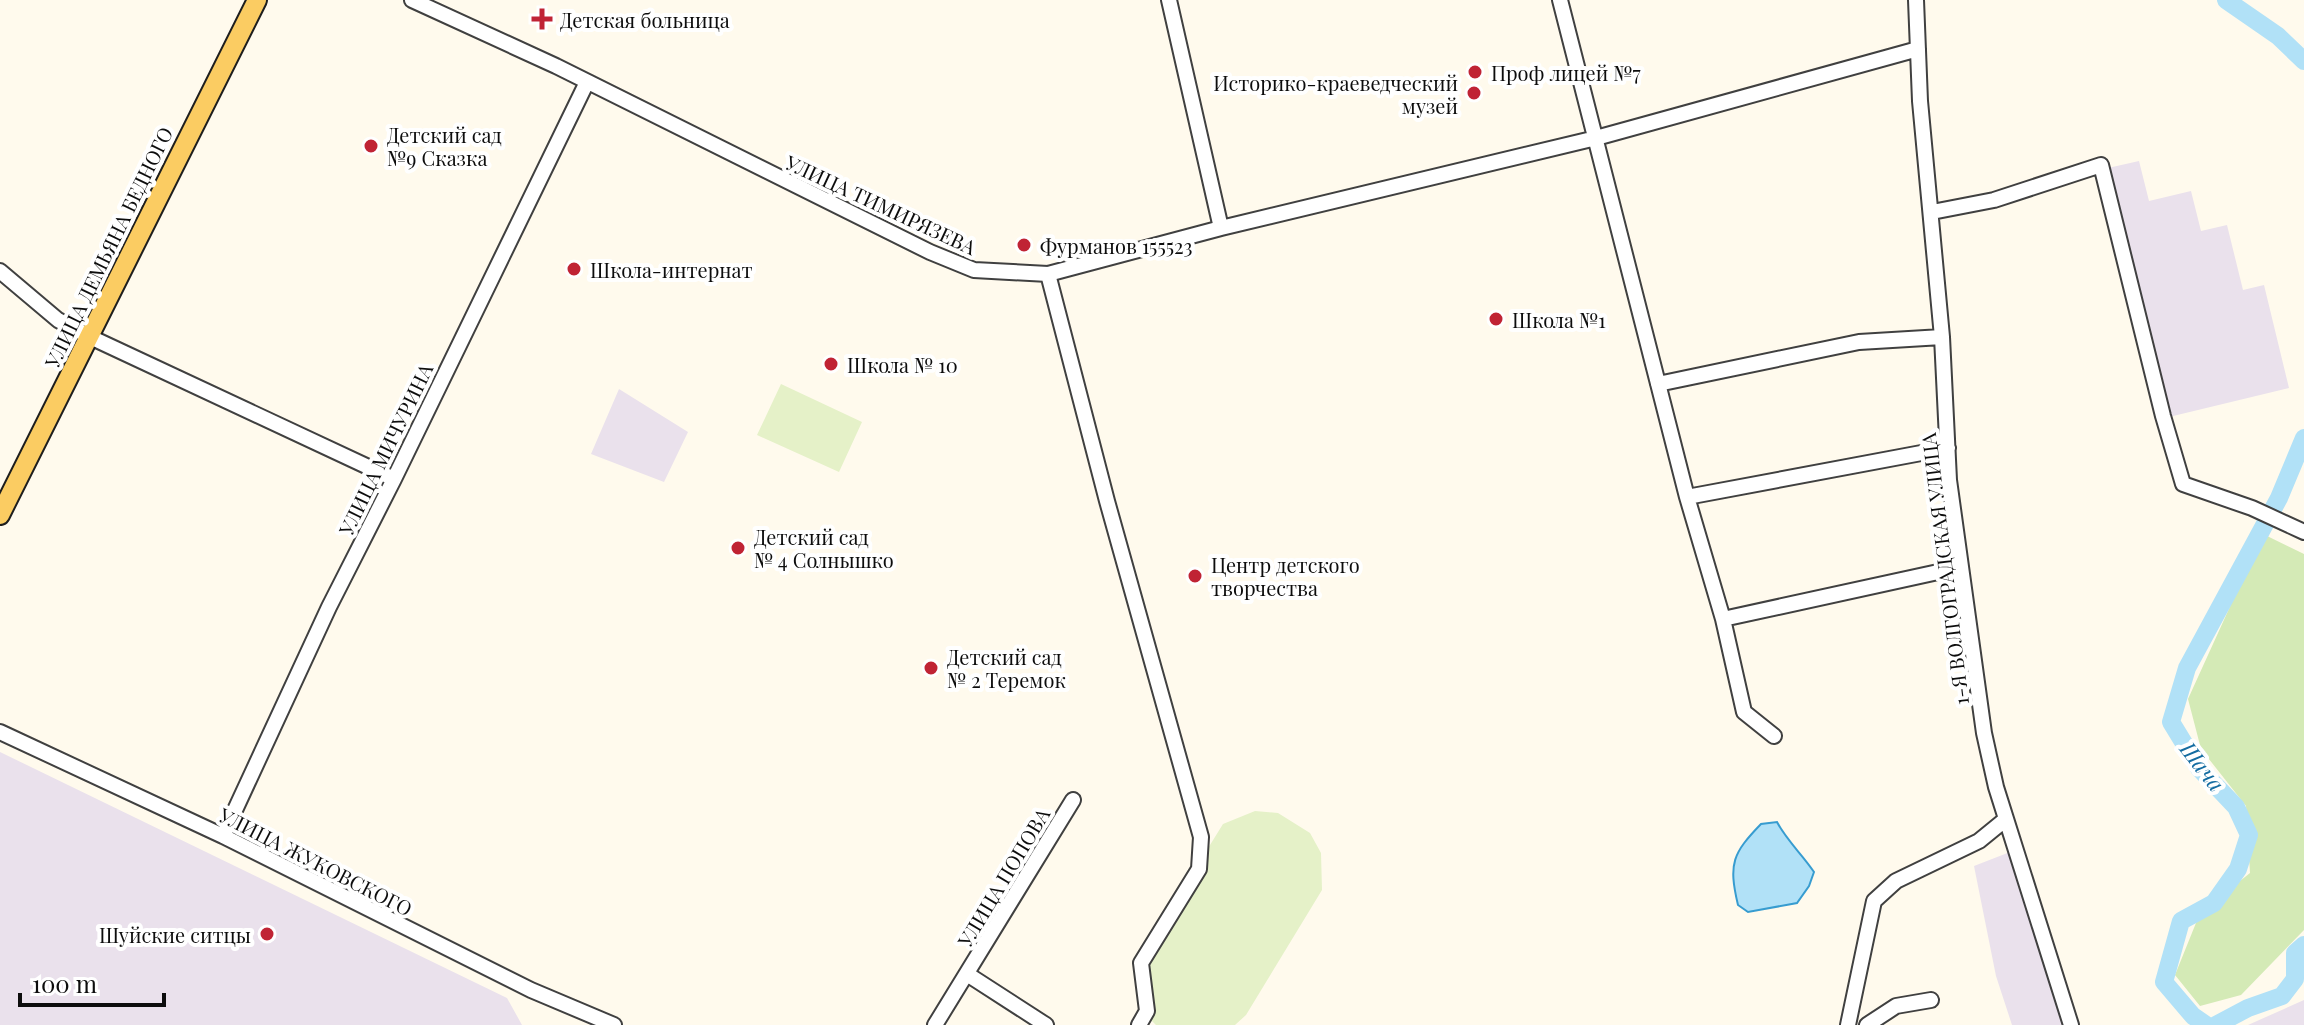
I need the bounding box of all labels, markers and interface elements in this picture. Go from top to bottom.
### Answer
place label: Детская больница [560,6,730,33]
marker: Детская больница [531,8,553,30]
place label: Проф лицей №7 [1491,59,1641,86]
marker: Проф лицей №7 [1466,63,1484,81]
place label: Историко-краеведческий музей [1213,69,1458,119]
marker: Историко-краеведческий музей [1465,84,1483,102]
place label: Детский сад №9 Сказка [387,121,502,171]
street label: УЛИЦА ДЕМЬЯНА БЕДНОГО [37,122,178,373]
marker: Детский сад №9 Сказка [362,137,380,155]
street label: УЛИЦА ТИМИРЯЗЕВА [780,148,981,260]
place label: Фурманов 155523 [1040,232,1193,259]
marker: Фурманов 155523 [1015,236,1033,254]
place label: Школа-интернат [590,256,753,283]
marker: Школа-интернат [565,260,583,278]
place label: Школа №1 [1512,306,1606,333]
marker: Школа №1 [1487,310,1505,328]
place label: Школа № 10 [847,351,958,378]
marker: Школа № 10 [822,355,840,373]
street label: УЛИЦА МИЧУРИНА [331,358,439,540]
street label: 1-Я ВОЛГОГРАДСКАЯ УЛИЦА [1914,431,1974,707]
place label: Детский сад № 4 Солнышко [754,523,894,573]
marker: Детский сад № 4 Солнышко [729,539,747,557]
place label: Центр детского творчества [1211,551,1360,601]
marker: Центр детского творчества [1186,567,1204,585]
place label: Детский сад № 2 Теремок [947,643,1066,693]
marker: Детский сад № 2 Теремок [922,659,940,677]
water label: Шача [2173,734,2232,797]
street label: УЛИЦА ЖУКОВСКОГО [214,800,417,921]
street label: УЛИЦА ПОПОВА [950,802,1055,952]
place label: Шуйские ситцы [99,921,251,948]
marker: Шуйские ситцы [258,925,276,943]
scale bar [20,957,164,1007]
text: 100 m [32,967,97,999]

